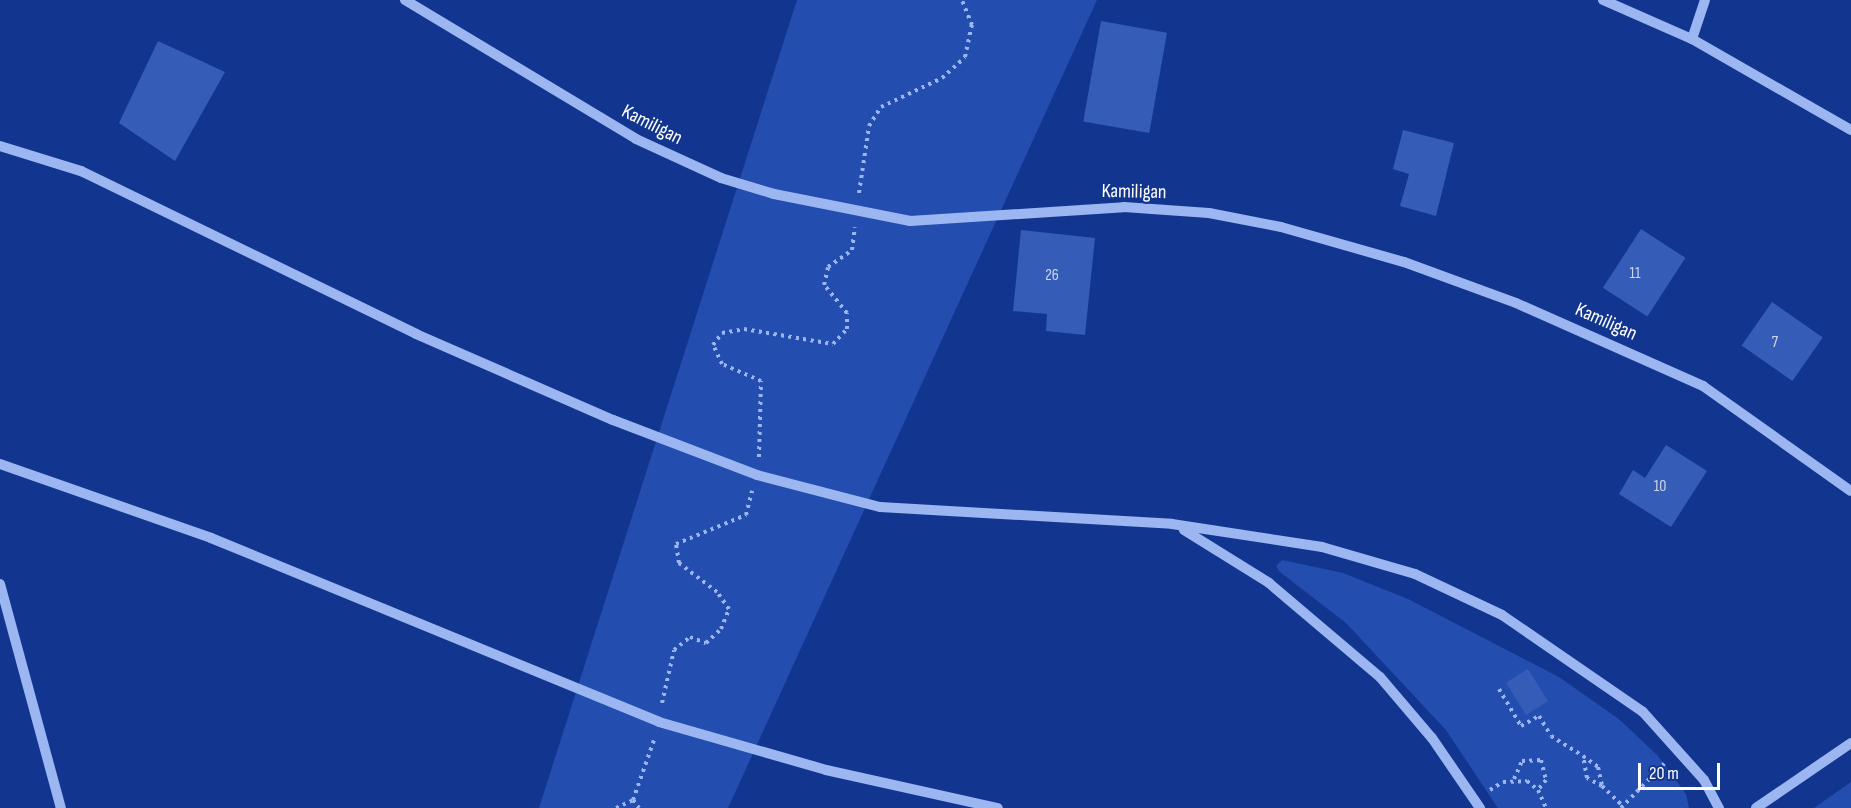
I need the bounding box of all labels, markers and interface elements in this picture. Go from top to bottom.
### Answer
street label: Kamiligan [618,100,686,150]
street label: Kamiligan [1101,179,1167,205]
house number: 11 [1629,264,1641,284]
house number: 26 [1045,266,1059,286]
street label: Kamiligan [1571,298,1641,346]
house number: 7 [1772,333,1778,353]
house number: 10 [1654,477,1666,497]
scale bar [1641,751,1724,789]
text: 20 m [1649,763,1679,784]

